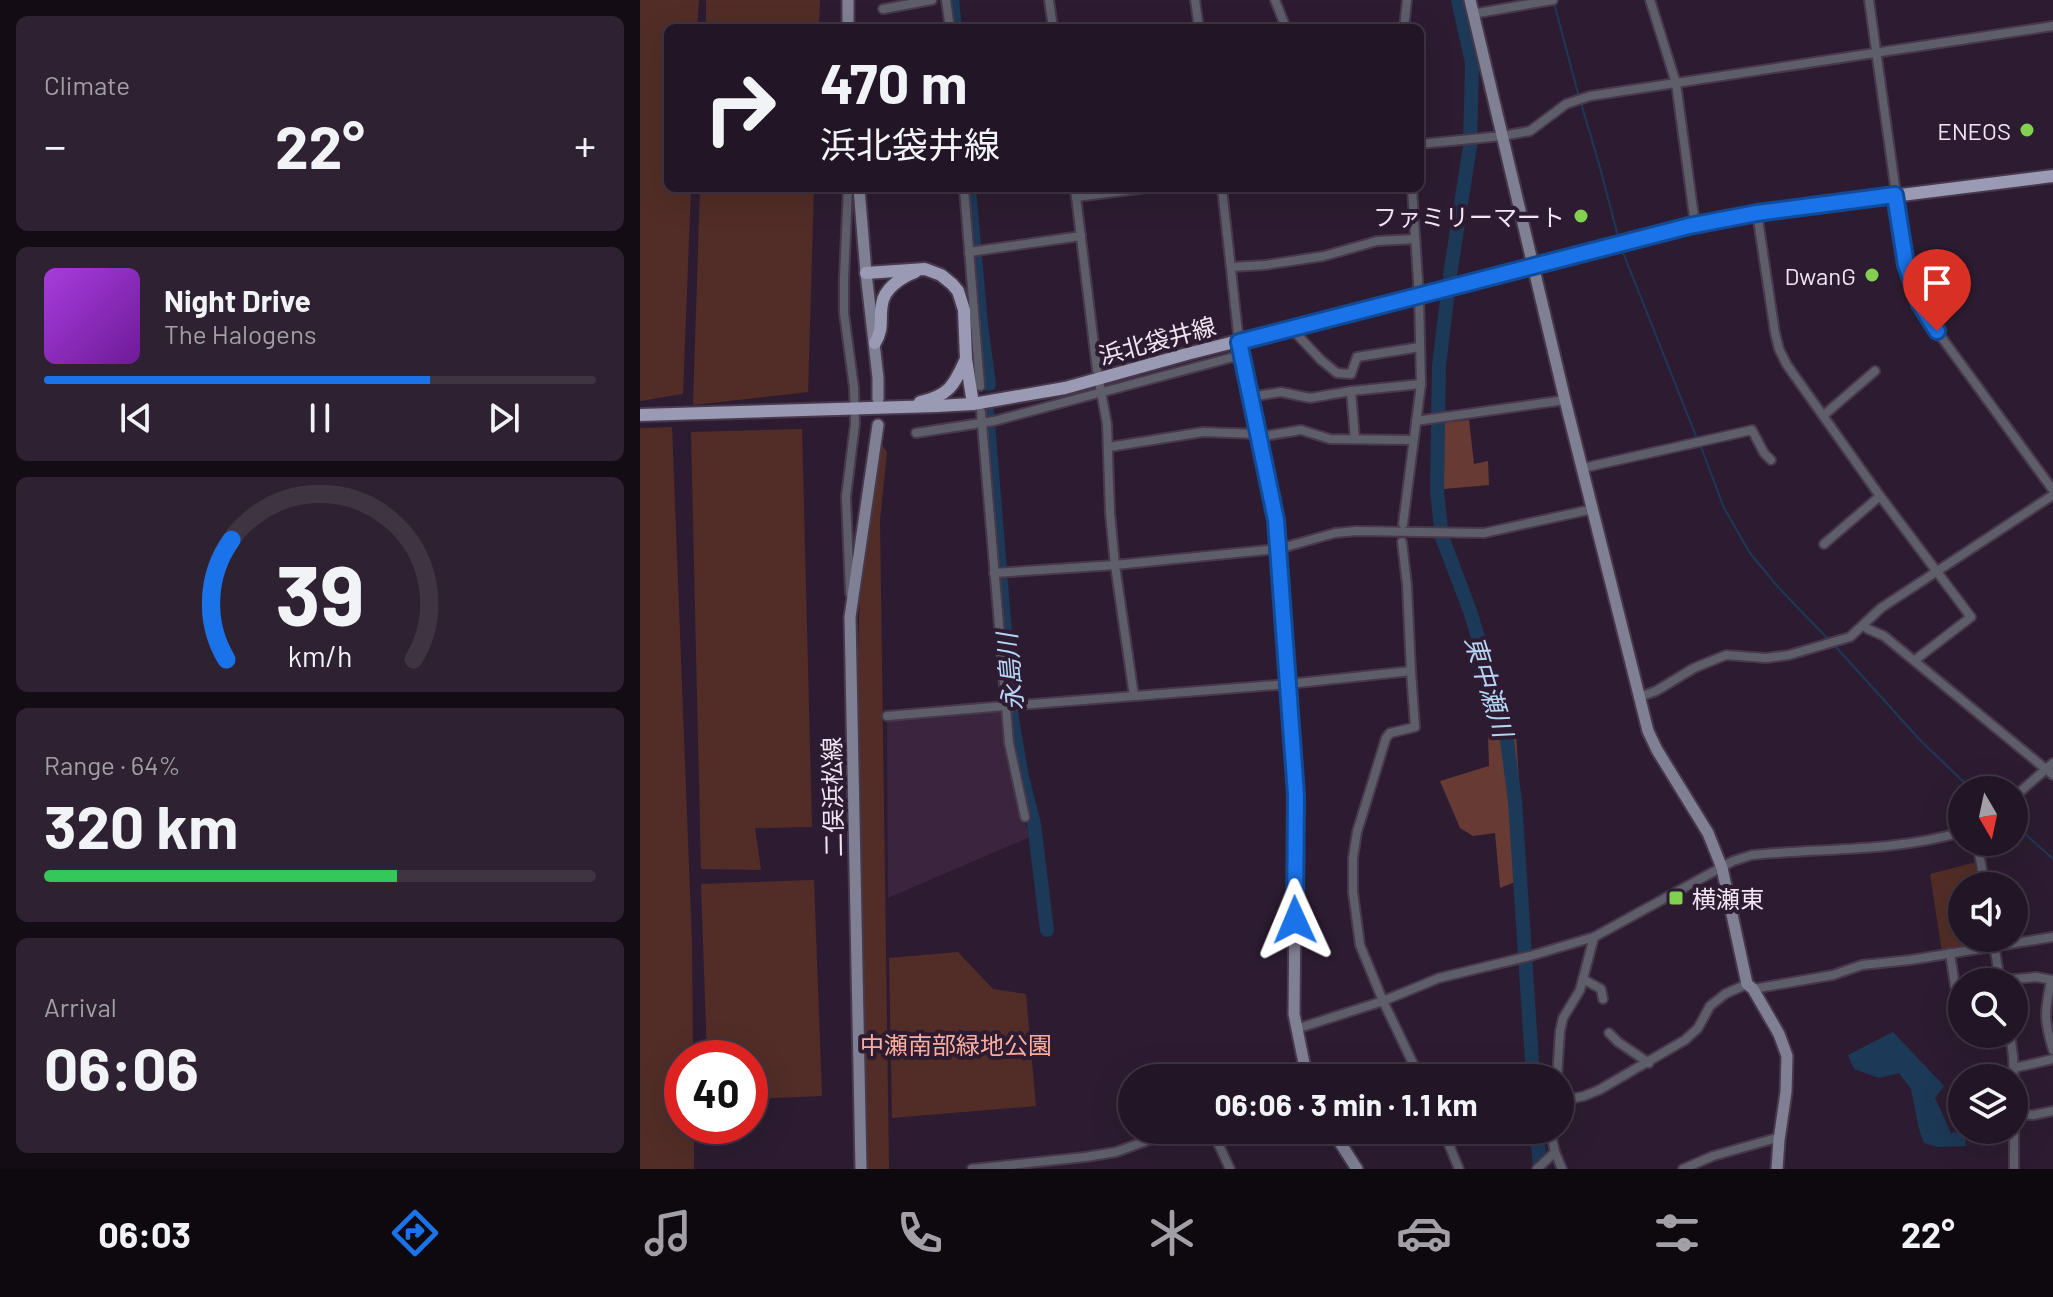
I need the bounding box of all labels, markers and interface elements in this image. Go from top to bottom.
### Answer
text: 470 m [820,48,968,115]
icon: right [688,56,792,160]
text: Climate [44,69,130,100]
text: 22° [275,109,365,181]
place label: ENEOS [1937,116,2011,145]
text: − [44,118,66,171]
text: + [574,118,596,171]
marker: ENEOS [2018,121,2036,139]
text: 浜北袋井線 [820,122,1000,165]
place label: ファミリーマート [1373,202,1565,231]
marker: ファミリーマート [1572,207,1590,225]
pin [1903,249,1971,331]
place label: DwanG [1784,261,1856,290]
icon: arrive [1915,261,1959,305]
marker: DwanG [1863,266,1881,284]
text: Night Drive [164,282,311,318]
street label: 浜北袋井線 [1095,310,1219,370]
text: The Halogens [164,318,316,349]
icon: previous [114,396,158,440]
icon: pause [298,396,342,440]
icon: next [482,396,526,440]
text: 39 [275,543,365,643]
water label: 永島川 [990,629,1028,712]
water label: 東中瀬川 [1460,632,1521,743]
text: km/h [288,639,352,674]
street label: 二俣浜松線 [816,737,848,857]
text: Range · 64% [44,749,181,780]
north arrow [1948,776,2028,856]
map controls [1948,776,2028,1144]
text: 320 km [44,789,238,861]
button: sound [1948,872,2028,952]
position arrow [1253,878,1337,962]
place label: 横瀬東 [1692,884,1764,913]
marker: 横瀬東 [1667,889,1685,907]
button: search [1948,968,2028,1048]
text: Arrival [44,991,117,1022]
park label: 中瀬南部緑地公園 [860,1030,1052,1059]
text: 06:06 [44,1031,199,1103]
speed limit sign: 40 [664,1040,768,1144]
button: layers [1948,1064,2028,1144]
text: 06:06 · 3 min · 1.1 km [1214,1086,1478,1122]
icon: directions [387,1205,443,1261]
icon: music [640,1205,696,1261]
icon: phone [892,1205,948,1261]
icon: climate [1144,1205,1200,1261]
icon: car [1396,1205,1452,1261]
icon: filters [1649,1205,1705,1261]
text: 06:03 [98,1212,191,1255]
text: 22° [1901,1212,1955,1255]

